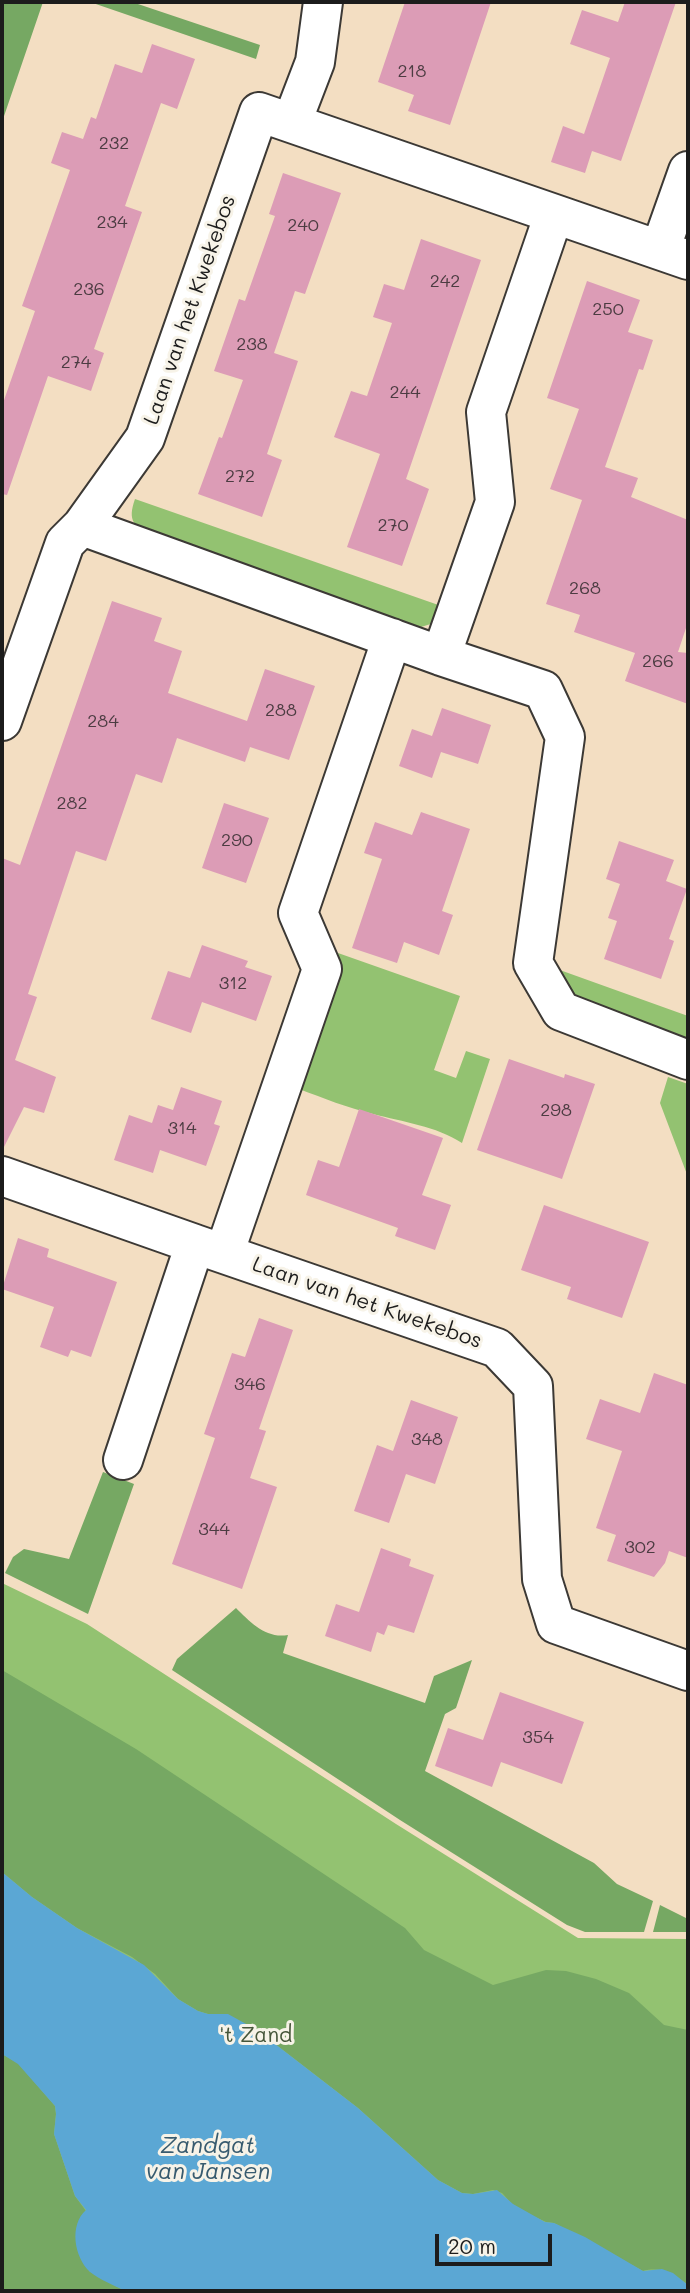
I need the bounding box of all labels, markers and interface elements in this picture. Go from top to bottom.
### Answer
house number: 218 [398,60,426,82]
house number: 232 [99,132,129,154]
street label: Laan van het Kwekebos [139,192,241,428]
house number: 234 [96,211,128,233]
house number: 240 [287,214,319,236]
house number: 242 [430,270,460,292]
house number: 236 [73,278,105,300]
house number: 250 [592,298,624,320]
house number: 238 [236,333,268,355]
house number: 274 [61,351,91,373]
house number: 244 [389,381,421,403]
house number: 272 [225,465,255,487]
house number: 270 [377,514,409,536]
house number: 268 [569,577,601,599]
house number: 266 [642,650,674,672]
house number: 288 [265,699,297,721]
house number: 284 [87,710,119,732]
house number: 282 [57,792,87,814]
house number: 290 [221,829,253,851]
house number: 312 [219,972,247,994]
house number: 298 [540,1099,572,1121]
house number: 314 [167,1117,197,1139]
street label: Laan van het Kwekebos [249,1252,485,1354]
house number: 346 [234,1373,266,1395]
house number: 348 [411,1428,443,1450]
house number: 344 [198,1518,230,1540]
house number: 302 [624,1536,656,1558]
house number: 354 [522,1726,554,1748]
park label: 't Zand [220,2023,292,2049]
water label: Zandgat van Jansen [146,2132,270,2186]
scale bar [438,2220,555,2264]
text: 20 m [448,2232,496,2259]

